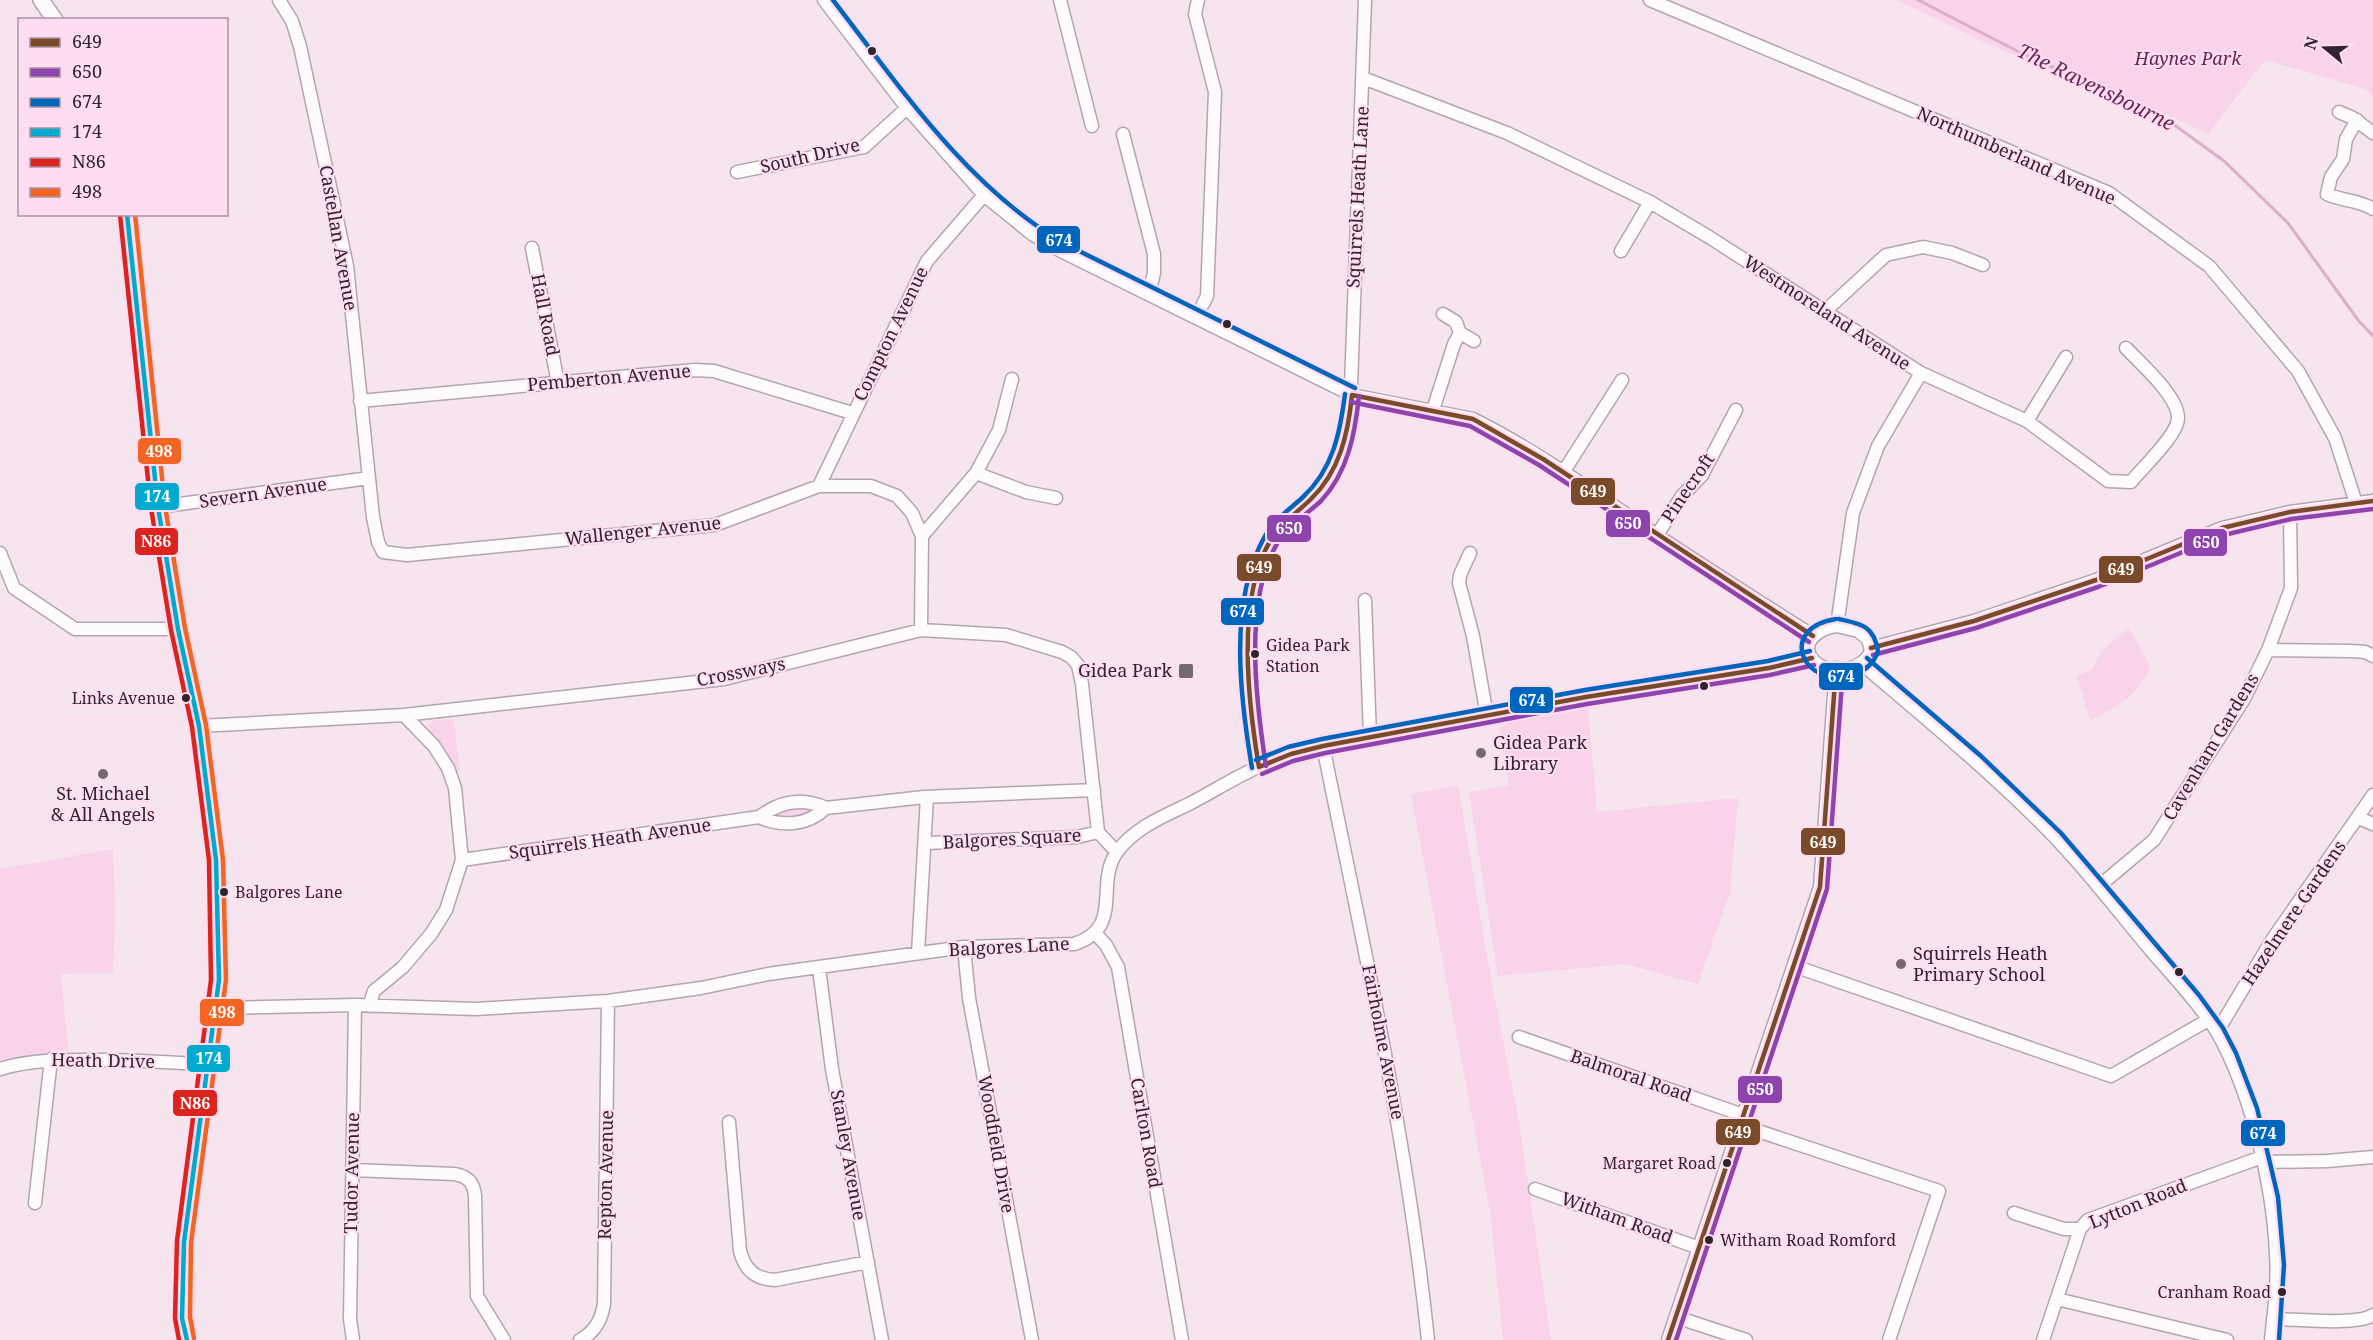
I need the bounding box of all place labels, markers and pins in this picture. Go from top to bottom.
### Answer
unlabelled marker [866,45,878,57]
unlabelled marker [1221,318,1233,330]
place label: Gidea Park Station [1266,634,1350,677]
marker: Gidea Park Station [1249,648,1261,660]
place label: Gidea Park [1078,658,1172,682]
marker: Gidea Park [1177,662,1195,680]
unlabelled marker [1698,680,1710,692]
place label: Links Avenue [72,687,175,709]
marker: Links Avenue [180,692,192,704]
place label: Gidea Park Library [1493,730,1588,775]
marker: Gidea Park Library [1474,746,1488,760]
marker: St. Michael & All Angels [96,767,110,781]
place label: St. Michael & All Angels [51,781,155,826]
place label: Balgores Lane [235,881,343,903]
marker: Balgores Lane [218,886,230,898]
place label: Squirrels Heath Primary School [1913,941,2048,986]
marker: Squirrels Heath Primary School [1894,957,1908,971]
unlabelled marker [2173,966,2185,978]
place label: Margaret Road [1602,1152,1716,1174]
marker: Margaret Road [1721,1157,1733,1169]
place label: Witham Road Romford [1720,1229,1896,1251]
marker: Witham Road Romford [1703,1234,1715,1246]
place label: Cranham Road [2158,1281,2271,1303]
marker: Cranham Road [2276,1286,2288,1298]

